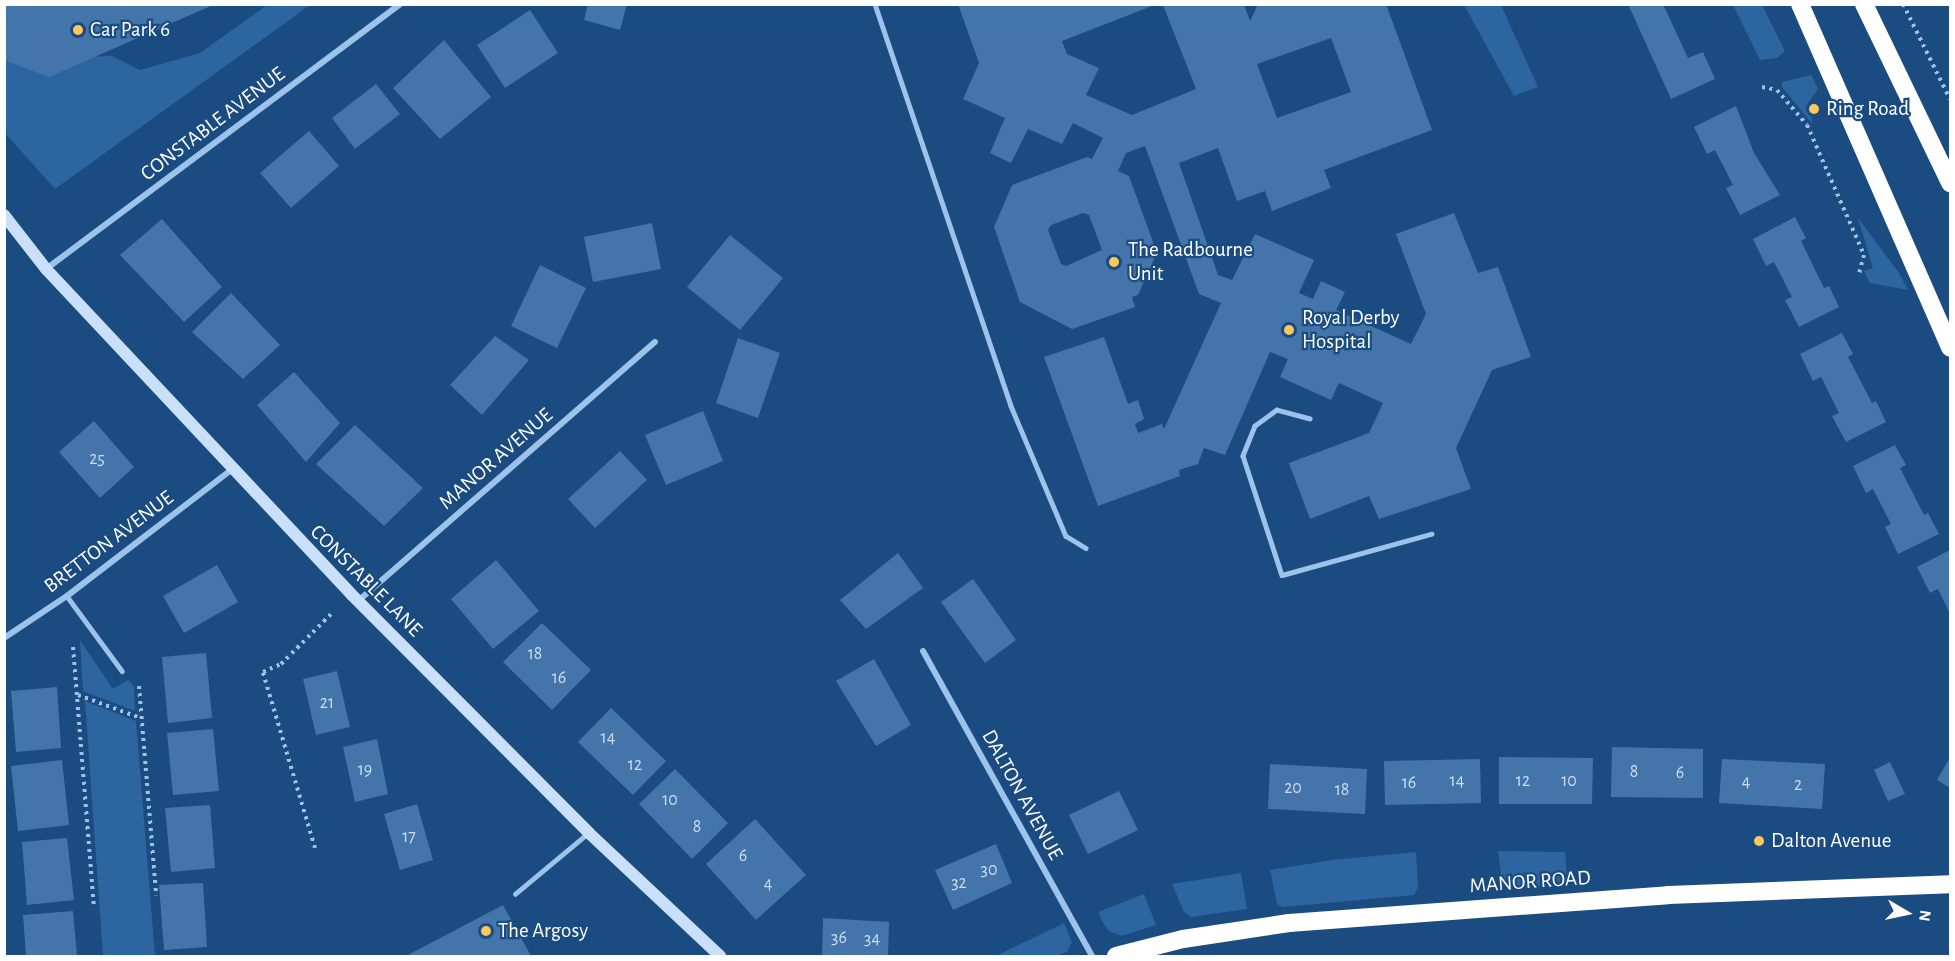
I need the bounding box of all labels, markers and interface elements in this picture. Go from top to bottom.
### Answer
place label: Car Park 6 [90,17,170,43]
marker: Car Park 6 [71,23,85,37]
street label: CONSTABLE AVENUE [136,61,290,187]
place label: Ring Road [1826,96,1909,122]
marker: Ring Road [1807,102,1821,116]
place label: The Radbourne Unit [1128,237,1253,287]
marker: The Radbourne Unit [1105,253,1123,271]
place label: Royal Derby Hospital [1302,305,1399,355]
marker: Royal Derby Hospital [1280,321,1298,339]
street label: MANOR AVENUE [434,403,558,515]
house number: 25 [89,448,105,470]
street label: BRETTON AVENUE [39,485,179,599]
street label: CONSTABLE LANE [305,520,427,642]
house number: 18 [528,643,542,665]
house number: 16 [552,667,566,689]
house number: 21 [320,692,334,714]
street label: DALTON AVENUE [976,725,1068,865]
house number: 14 [601,727,615,749]
house number: 12 [628,754,642,776]
house number: 19 [358,759,372,781]
house number: 8 [1630,761,1638,783]
house number: 6 [1676,762,1684,784]
house number: 14 [1450,770,1464,792]
house number: 12 [1516,770,1530,792]
house number: 10 [1561,770,1577,792]
house number: 4 [1742,771,1750,793]
house number: 16 [1402,772,1416,794]
house number: 2 [1794,774,1802,796]
house number: 20 [1284,777,1302,799]
house number: 18 [1335,779,1349,801]
house number: 10 [662,789,678,811]
house number: 8 [693,816,701,838]
house number: 17 [402,826,416,848]
place label: Dalton Avenue [1771,828,1891,854]
marker: Dalton Avenue [1752,834,1766,848]
house number: 6 [739,845,747,867]
house number: 30 [981,859,997,881]
street label: MANOR ROAD [1469,865,1591,899]
house number: 32 [951,872,967,894]
house number: 4 [764,873,772,895]
north arrow [1877,883,1937,943]
text: N [1916,909,1934,923]
place label: The Argosy [498,918,588,944]
marker: The Argosy [479,924,493,938]
house number: 36 [831,927,847,949]
house number: 34 [864,928,880,950]

